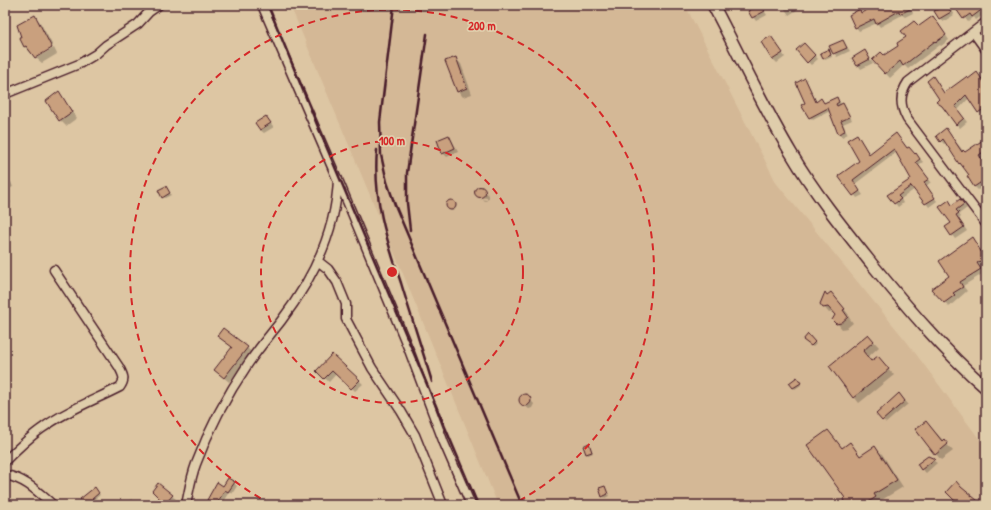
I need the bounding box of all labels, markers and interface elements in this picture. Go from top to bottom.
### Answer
text: 200 m [468,17,496,34]
text: 100 m [379,132,405,149]
centre of rings [385,265,399,279]

